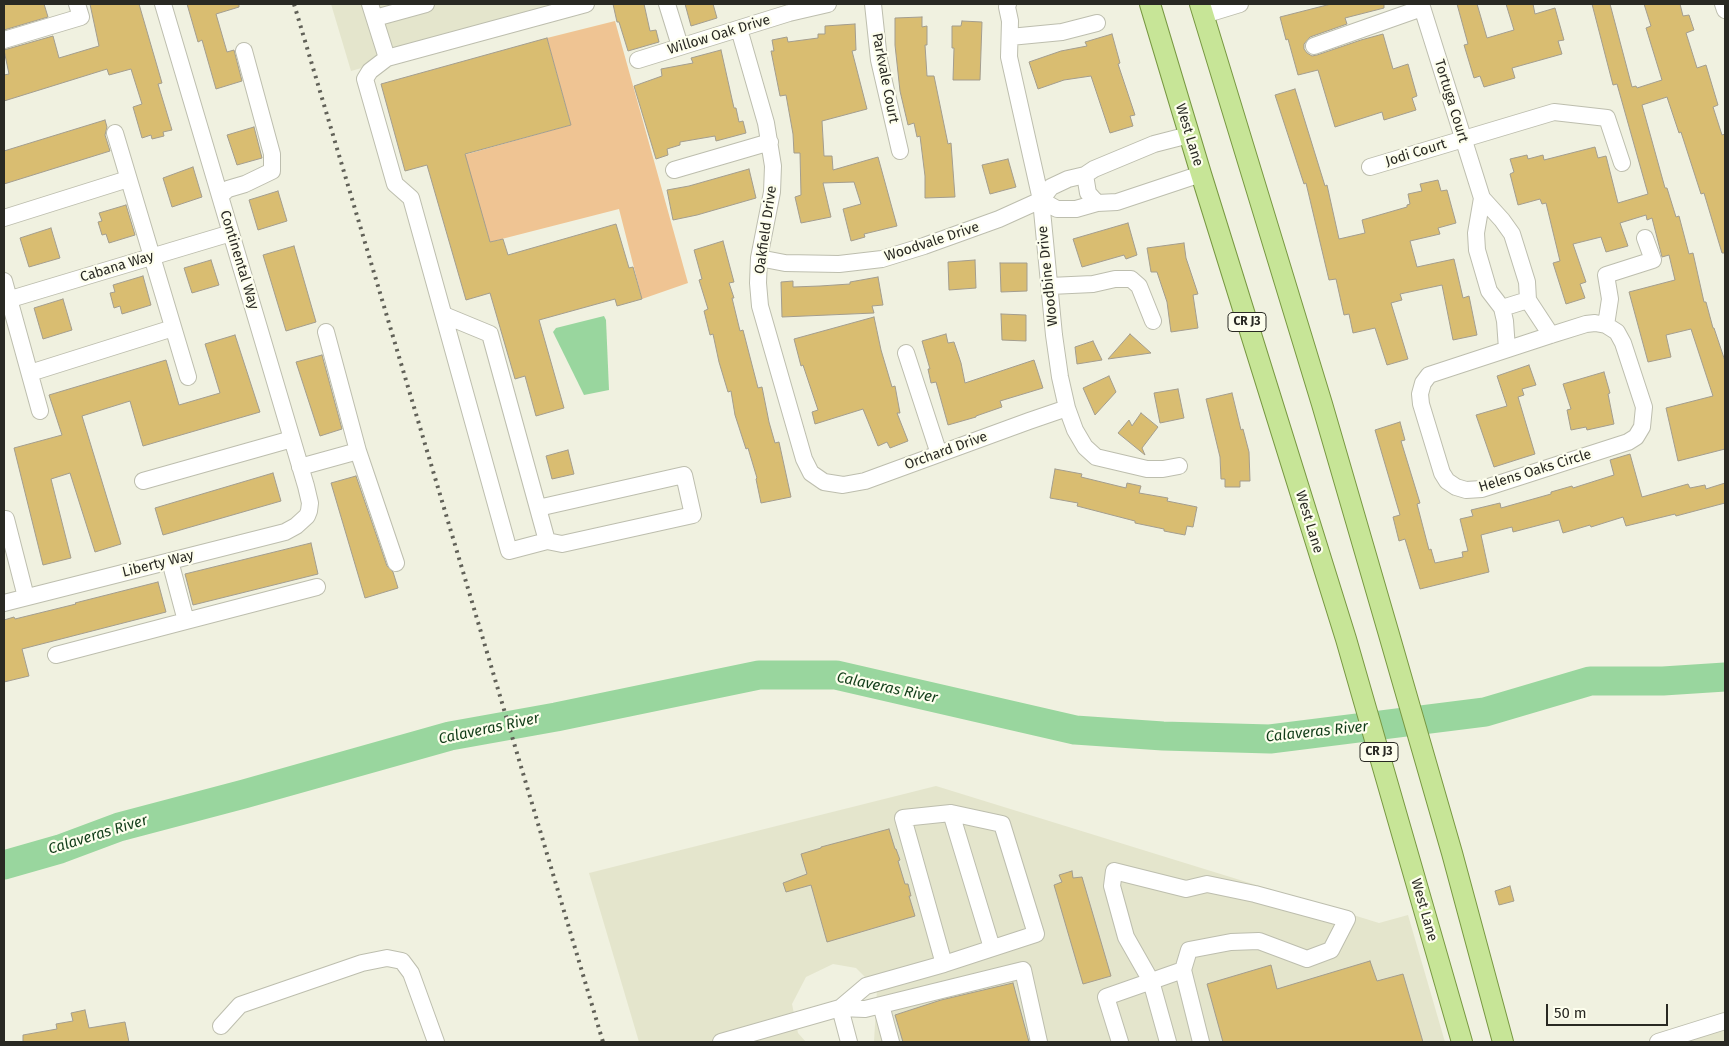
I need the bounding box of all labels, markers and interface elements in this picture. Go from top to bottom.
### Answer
street label: Willow Oak Drive [666,11,772,59]
street label: Parkvale Court [868,32,902,124]
street label: Tortuga Court [1430,57,1472,145]
street label: West Lane [1172,102,1206,168]
street label: Jodi Court [1384,136,1448,170]
street label: Oakfield Drive [751,185,781,275]
street label: Continental Way [216,208,262,312]
street label: Woodvale Drive [883,219,981,265]
street label: Woodbine Drive [1034,225,1062,327]
street label: Cabana Way [78,248,156,286]
road number: CR J3 [1228,313,1266,332]
street label: Orchard Drive [902,428,990,474]
street label: Helens Oaks Circle [1477,446,1593,496]
street label: West Lane [1292,489,1326,555]
street label: Liberty Way [120,547,196,581]
water label: Calaveras River [835,669,939,707]
water label: Calaveras River [437,710,541,748]
water label: Calaveras River [1265,718,1369,746]
road number: CR J3 [1360,742,1398,762]
water label: Calaveras River [46,811,150,859]
street label: West Lane [1407,877,1441,943]
scale bar [1549,994,1672,1026]
text: 50 m [1554,1004,1587,1022]

